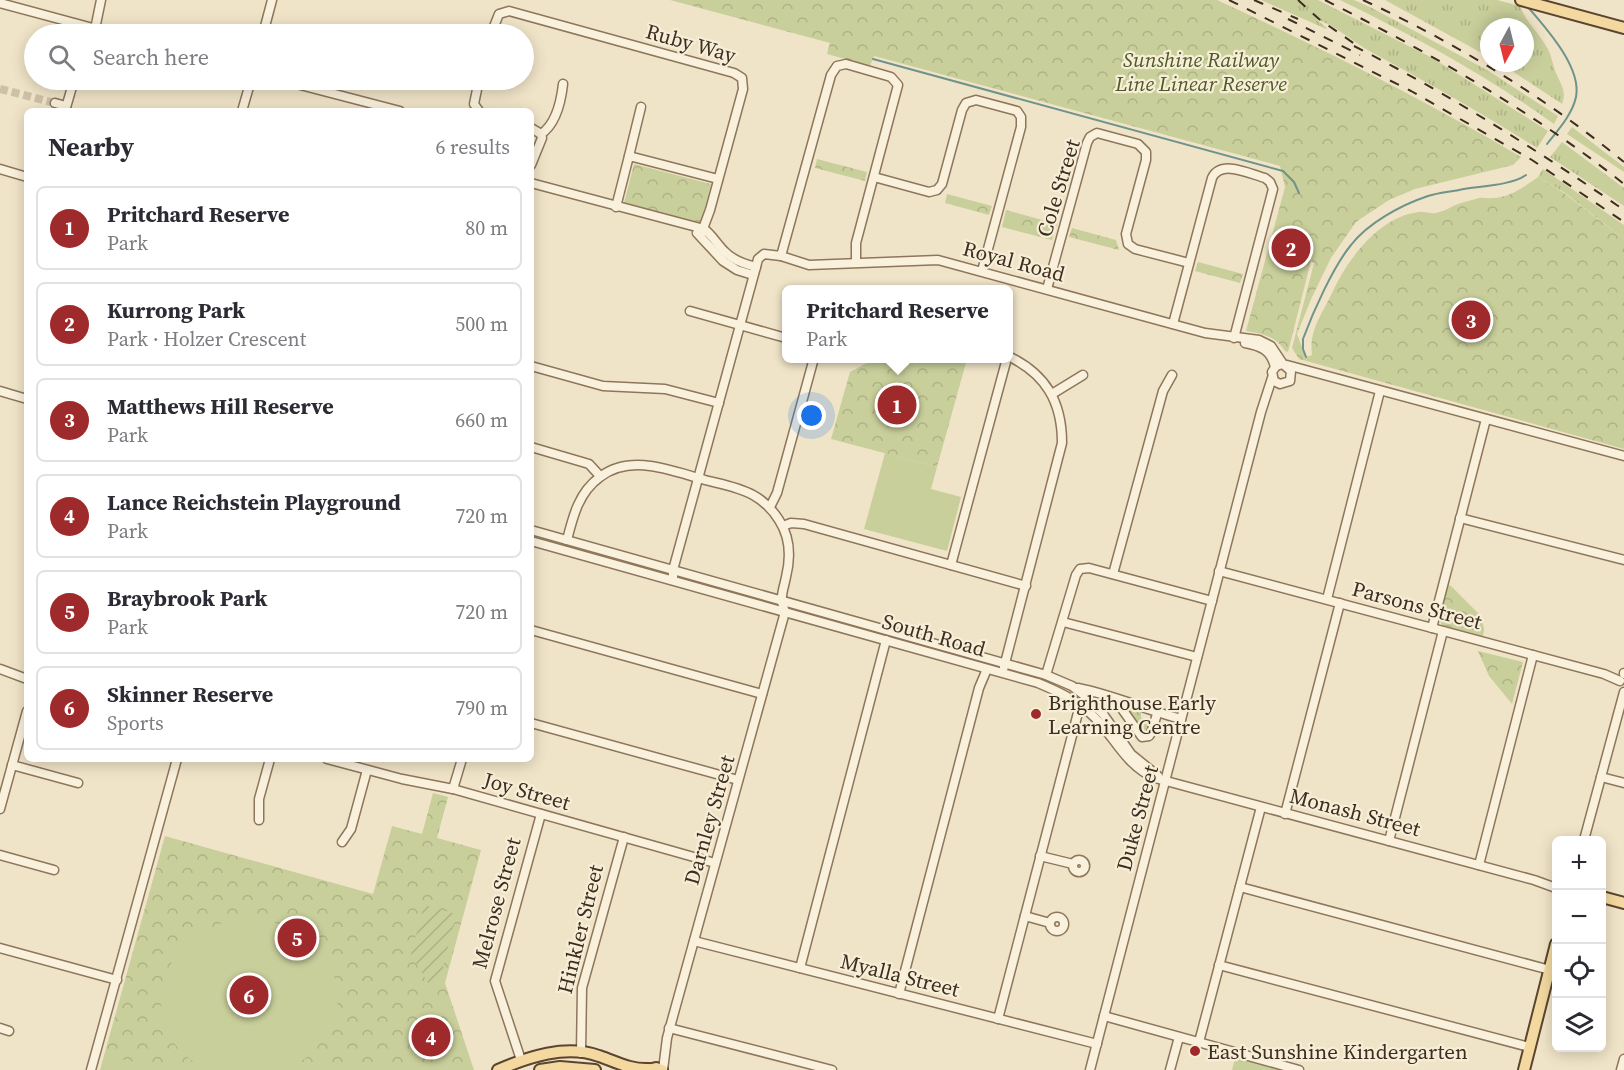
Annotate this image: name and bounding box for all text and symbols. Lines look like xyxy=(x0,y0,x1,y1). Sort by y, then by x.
street label: Ruby Way xyxy=(643,16,740,70)
north arrow xyxy=(1480,18,1534,72)
search box xyxy=(24,24,534,90)
icon: search xyxy=(45,41,78,74)
text: Search here xyxy=(93,42,209,72)
park label: Sunshine Railway Line Linear Reserve xyxy=(1114,45,1287,98)
text: Nearby xyxy=(48,129,134,165)
text: 6 results xyxy=(435,133,510,161)
street label: Cole Street xyxy=(1029,135,1087,240)
text: Pritchard Reserve xyxy=(107,199,289,229)
text: 1 xyxy=(64,214,75,242)
text: 80 m xyxy=(465,214,508,242)
pin: 2 xyxy=(1272,226,1310,270)
text: Park xyxy=(107,229,148,257)
street label: Royal Road xyxy=(960,233,1068,289)
popup xyxy=(782,285,1013,363)
text: Kurrong Park xyxy=(107,295,245,325)
text: Pritchard Reserve xyxy=(806,295,989,325)
pin: 3 xyxy=(1452,298,1490,342)
text: 2 xyxy=(64,310,75,338)
text: 500 m xyxy=(455,310,508,338)
text: Park · Holzer Crescent xyxy=(107,325,306,353)
text: Park xyxy=(806,325,847,353)
pin: 1 xyxy=(878,382,916,428)
text: Matthews Hill Reserve xyxy=(107,391,334,421)
your location xyxy=(797,401,826,430)
text: 3 xyxy=(64,406,75,434)
text: 660 m xyxy=(455,406,508,434)
text: Park xyxy=(107,421,148,449)
text: Lance Reichstein Playground xyxy=(107,487,401,517)
text: 4 xyxy=(64,502,75,530)
text: 720 m xyxy=(455,502,508,530)
text: Park xyxy=(107,517,148,545)
street label: Parsons Street xyxy=(1349,574,1485,636)
text: Braybrook Park xyxy=(107,583,267,613)
text: 5 xyxy=(64,598,75,626)
text: 720 m xyxy=(455,598,508,626)
street label: South Road xyxy=(879,606,989,664)
text: Park xyxy=(107,613,148,641)
text: Skinner Reserve xyxy=(107,679,273,709)
place label: Brighthouse Early Learning Centre xyxy=(1048,688,1216,741)
text: 6 xyxy=(64,694,75,722)
text: 790 m xyxy=(455,694,508,722)
marker: Brighthouse Early Learning Centre xyxy=(1029,707,1043,721)
text: Sports xyxy=(107,709,164,737)
street label: Darnley Street xyxy=(677,752,741,888)
street label: Duke Street xyxy=(1109,762,1165,874)
street label: Joy Street xyxy=(479,765,574,817)
street label: Monash Street xyxy=(1286,781,1424,843)
street label: Melrose Street xyxy=(465,834,527,972)
map controls xyxy=(1552,836,1606,1052)
button: + xyxy=(1552,836,1606,890)
street label: Hinkler Street xyxy=(550,861,610,997)
button: − xyxy=(1552,890,1606,944)
pin: 5 xyxy=(278,916,316,960)
button: locate xyxy=(1552,944,1606,998)
street label: Myalla Street xyxy=(838,946,963,1004)
pin: 6 xyxy=(230,972,268,1018)
button: layers xyxy=(1552,998,1606,1052)
pin: 4 xyxy=(412,1014,450,1060)
place label: East Sunshine Kindergarten xyxy=(1207,1037,1468,1066)
marker: East Sunshine Kindergarten xyxy=(1188,1044,1202,1058)

